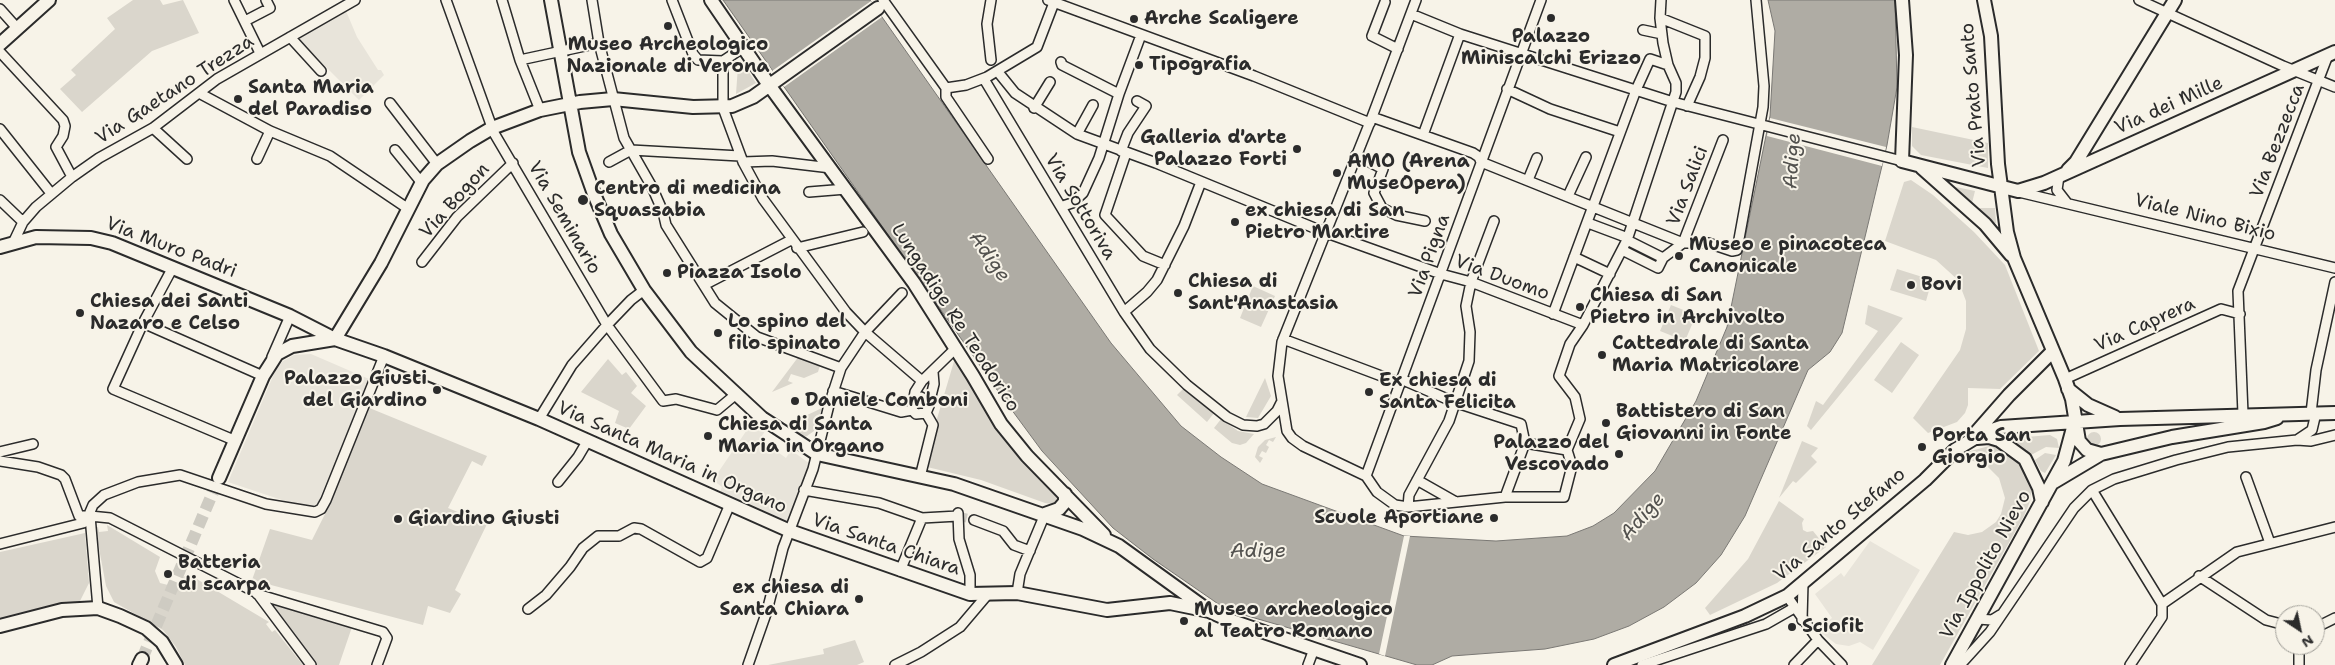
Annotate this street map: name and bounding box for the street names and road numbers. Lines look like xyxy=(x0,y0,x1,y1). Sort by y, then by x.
street label: Via Prato Santo xyxy=(1956,22,1992,168)
street label: Via Gaetano Trezza xyxy=(92,30,258,150)
street label: Via dei Mille xyxy=(2111,72,2227,140)
street label: Via Bezzecca xyxy=(2246,81,2310,201)
street label: Via Salici xyxy=(1662,143,1714,229)
street label: Via Sottoriva xyxy=(1039,150,1121,264)
street label: Via Seminario xyxy=(523,158,605,278)
street label: Via Bogon xyxy=(415,159,495,243)
street label: Viale Nino Bixio xyxy=(2132,189,2278,247)
street label: Via Pigna xyxy=(1404,211,1456,301)
street label: Via Muro Padri xyxy=(102,213,240,283)
street label: Lungadige Re Teodorico xyxy=(886,220,1024,416)
street label: Via Duomo xyxy=(1452,250,1552,306)
street label: Via Caprera xyxy=(2091,293,2199,357)
street label: Via Santa Maria in Organo xyxy=(554,397,790,519)
street label: Via Santo Stefano xyxy=(1769,463,1911,587)
street label: Via Ippolito Nievo xyxy=(1936,487,2036,643)
street label: Via Santa Chiara xyxy=(809,509,963,581)

